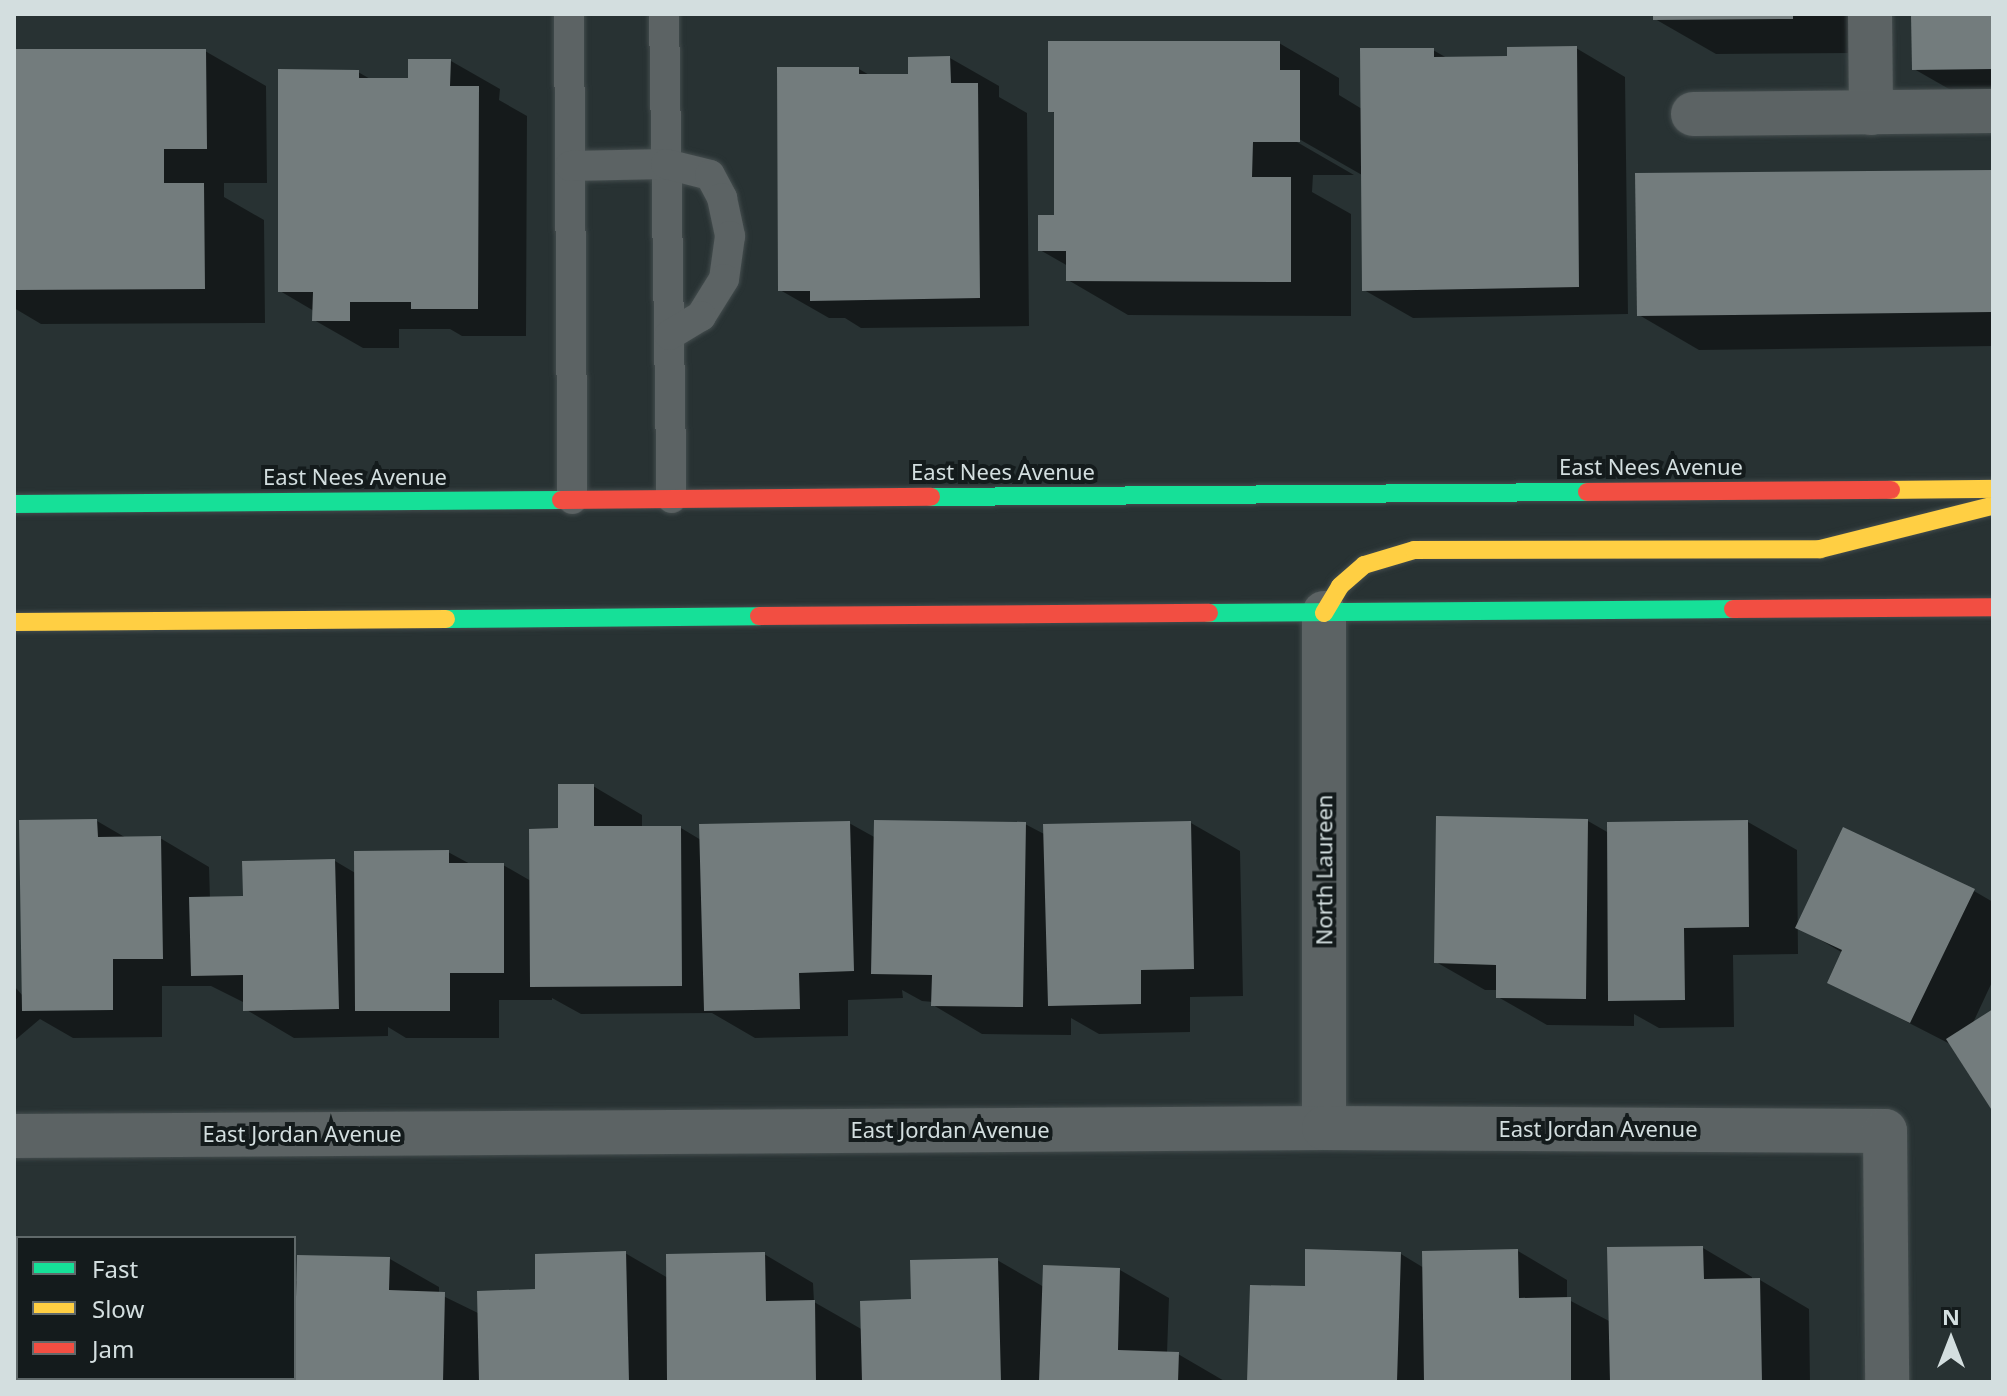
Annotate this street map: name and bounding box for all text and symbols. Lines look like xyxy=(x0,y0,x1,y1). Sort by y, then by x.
street label: East Nees Avenue xyxy=(1559,454,1743,480)
street label: East Nees Avenue xyxy=(911,459,1095,485)
street label: East Nees Avenue xyxy=(263,464,447,490)
street label: North Laureen xyxy=(1311,795,1337,945)
street label: East Jordan Avenue xyxy=(1498,1116,1698,1142)
street label: East Jordan Avenue xyxy=(850,1117,1050,1143)
street label: East Jordan Avenue xyxy=(202,1121,402,1147)
legend xyxy=(16,1236,296,1380)
text: Fast xyxy=(92,1252,138,1285)
text: Slow xyxy=(92,1292,144,1325)
north arrow xyxy=(1911,1300,1991,1380)
text: N xyxy=(1942,1301,1960,1331)
text: Jam xyxy=(92,1332,134,1365)

